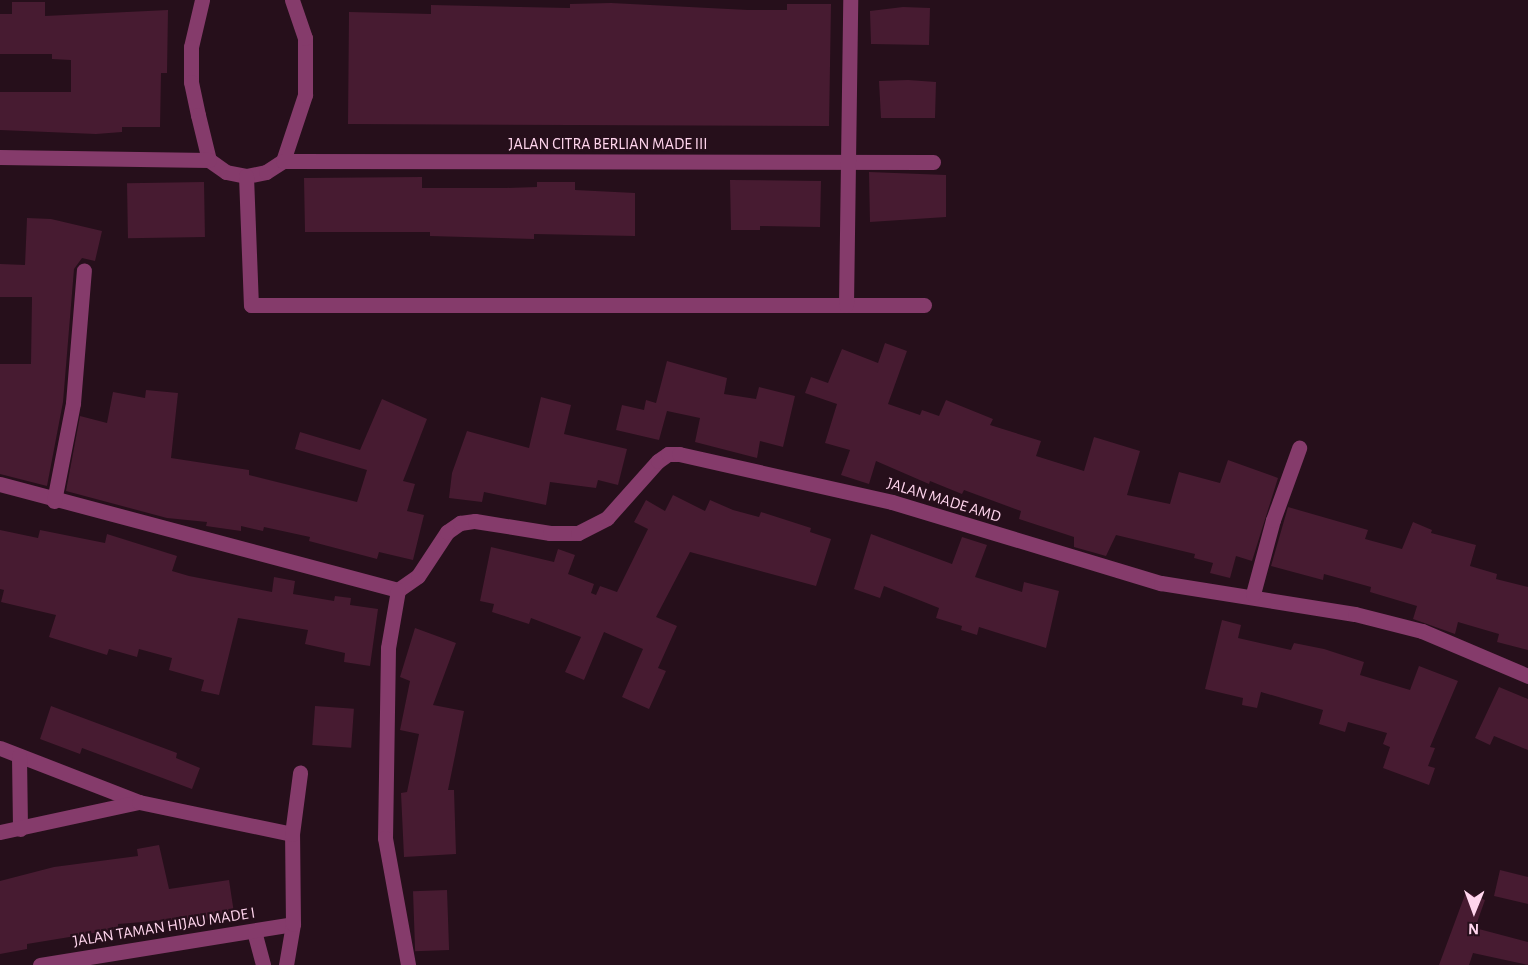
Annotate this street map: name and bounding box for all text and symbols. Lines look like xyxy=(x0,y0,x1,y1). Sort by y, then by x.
street label: JALAN CITRA BERLIAN MADE III xyxy=(508,134,708,154)
street label: JALAN MADE AMD xyxy=(885,474,1003,526)
north arrow xyxy=(1444,881,1504,941)
street label: JALAN TAMAN HIJAU MADE I xyxy=(72,903,256,951)
text: N xyxy=(1468,921,1479,937)

